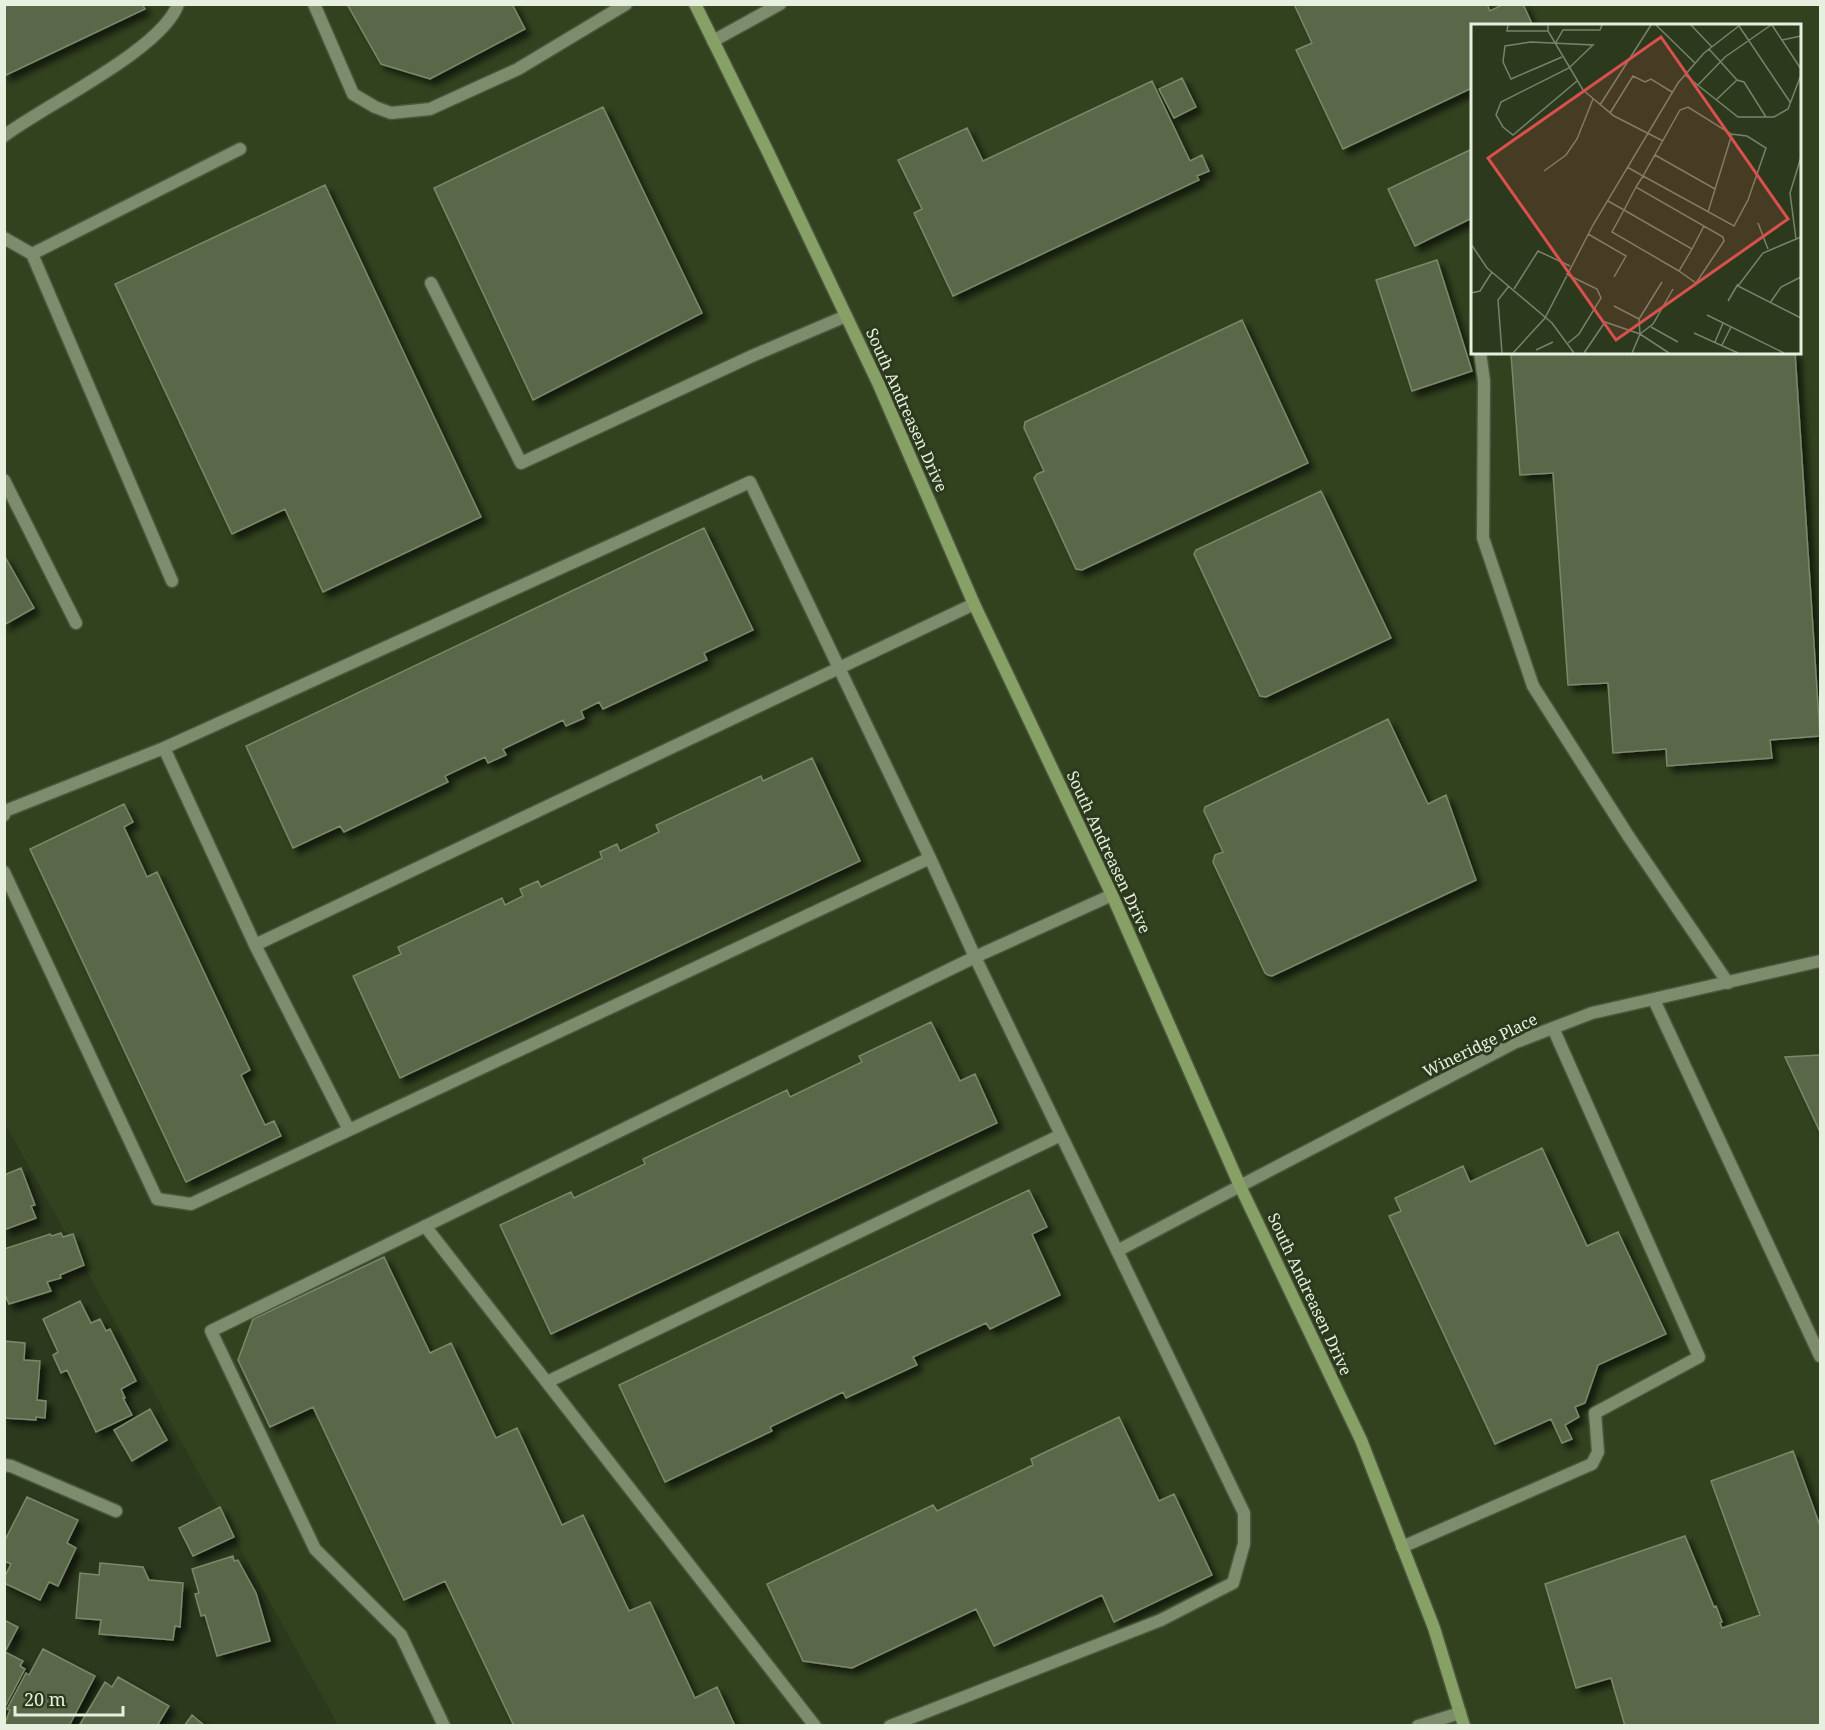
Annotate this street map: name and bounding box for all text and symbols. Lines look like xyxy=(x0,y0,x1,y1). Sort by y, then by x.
inset map xyxy=(1471,24,1801,354)
street label: South Andreasen Drive xyxy=(861,325,953,495)
street label: South Andreasen Drive xyxy=(1062,767,1156,937)
street label: Wineridge Place xyxy=(1419,1008,1541,1082)
street label: South Andreasen Drive xyxy=(1263,1209,1357,1379)
scale bar xyxy=(15,1679,123,1717)
text: 20 m xyxy=(24,1687,66,1711)

